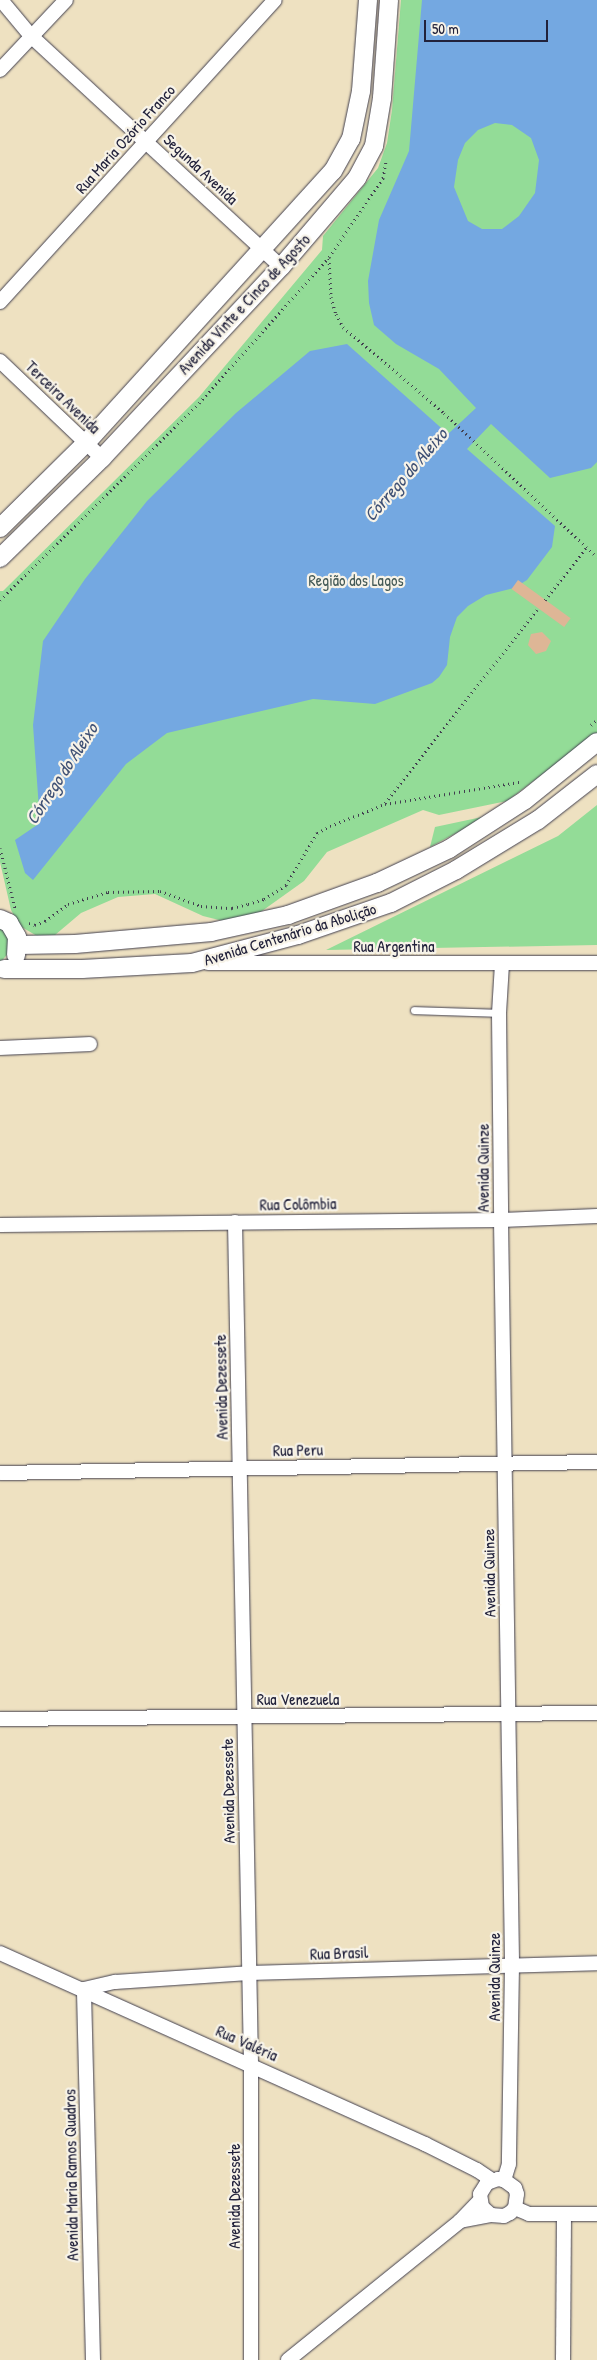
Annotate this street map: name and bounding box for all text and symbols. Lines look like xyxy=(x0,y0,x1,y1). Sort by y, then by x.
scale bar xyxy=(427,10,551,42)
text: 50 m xyxy=(432,18,459,39)
street label: Rua Maria Ozório Franco xyxy=(71,81,179,197)
street label: Segunda Avenida xyxy=(160,130,242,208)
street label: Avenida Vinte e Cinco de Agosto xyxy=(174,230,314,378)
street label: Terceira Avenida xyxy=(22,357,104,437)
water label: Córrego do Aleixo xyxy=(360,424,452,526)
park label: Região dos Lagos xyxy=(308,570,404,590)
water label: Córrego do Aleixo xyxy=(21,719,103,829)
street label: Avenida Centenário da Abolição xyxy=(202,899,378,969)
street label: Rua Argentina xyxy=(354,936,434,956)
street label: Avenida Quinze xyxy=(473,1124,493,1212)
street label: Rua Colômbia xyxy=(259,1194,337,1214)
street label: Avenida Dezessete xyxy=(210,1334,232,1440)
street label: Rua Peru xyxy=(273,1440,323,1460)
street label: Avenida Quinze xyxy=(479,1529,499,1617)
street label: Rua Venezuela xyxy=(257,1689,339,1709)
street label: Avenida Dezessete xyxy=(217,1738,239,1844)
street label: Avenida Quinze xyxy=(484,1933,504,2021)
street label: Rua Brasil xyxy=(310,1942,368,1964)
street label: Rua Valéria xyxy=(213,2021,281,2065)
street label: Avenida Maria Ramos Quadros xyxy=(60,2089,82,2261)
street label: Avenida Dezessete xyxy=(224,2143,244,2249)

